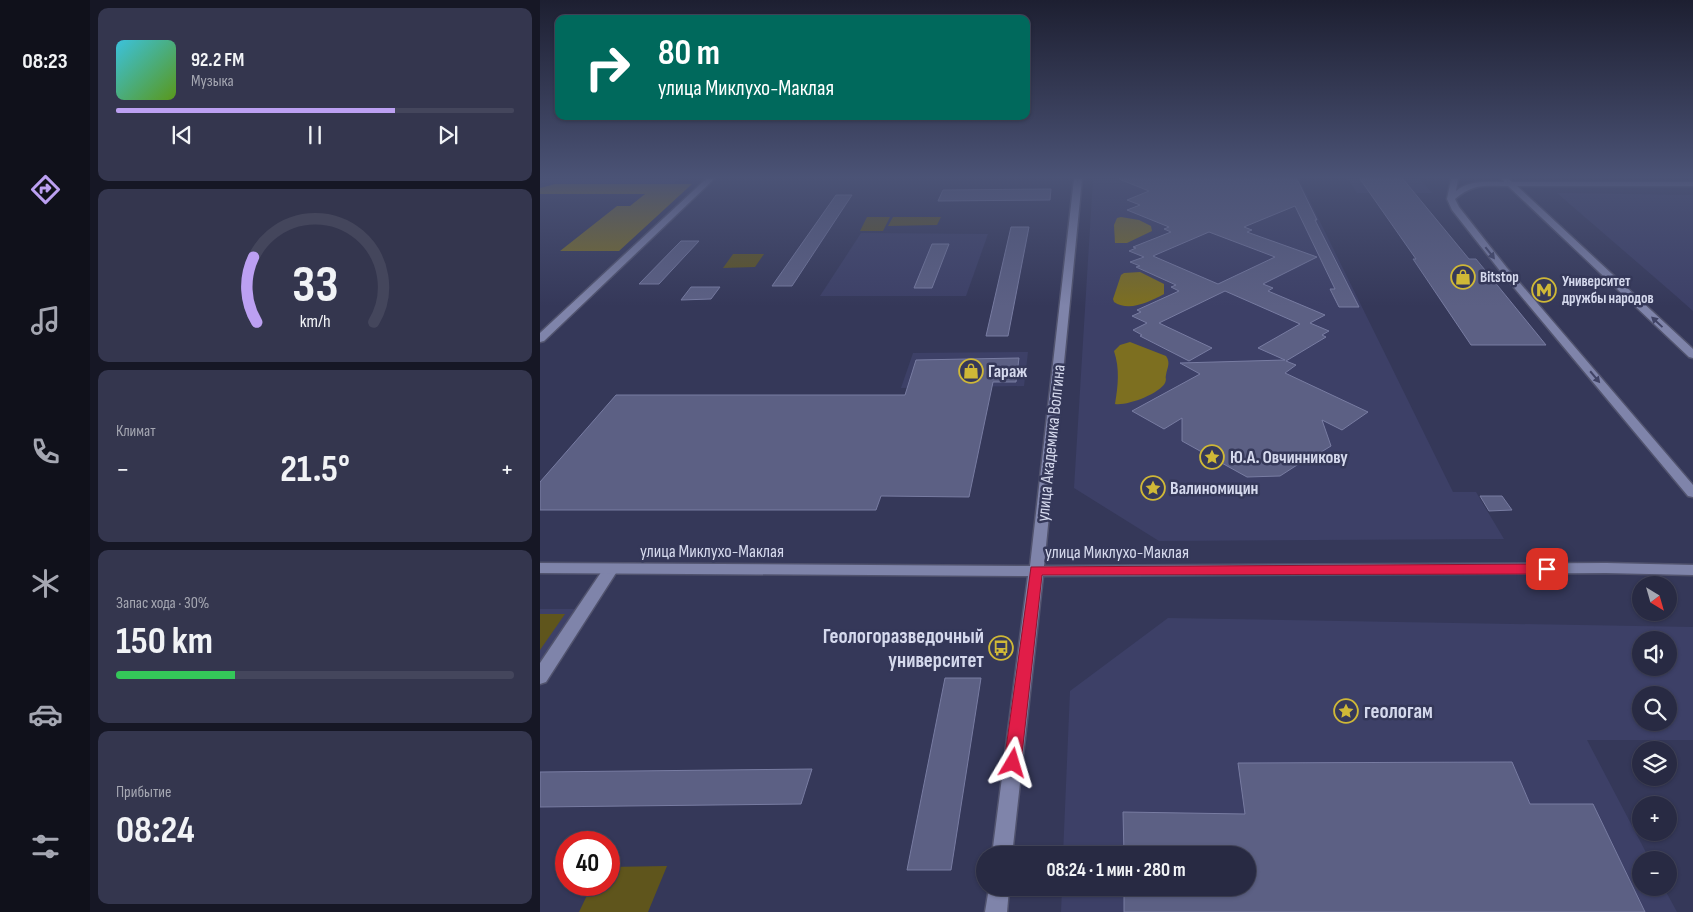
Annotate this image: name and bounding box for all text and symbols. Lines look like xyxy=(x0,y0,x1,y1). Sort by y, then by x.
text: 80 m xyxy=(658,32,720,75)
icon: right xyxy=(575,35,640,100)
text: 08:23 xyxy=(22,48,68,75)
text: 92.2 FM xyxy=(191,49,244,72)
text: Музыка xyxy=(191,72,234,91)
text: улица Миклухо-Маклая xyxy=(658,75,834,102)
icon: previous xyxy=(168,121,196,149)
icon: pause xyxy=(301,121,329,149)
icon: next xyxy=(434,121,462,149)
icon: directions xyxy=(28,172,63,207)
one-way arrow xyxy=(1485,246,1496,259)
text: 33 xyxy=(292,254,338,317)
shop icon: Bitstop xyxy=(1450,264,1476,290)
place label: Bitstop xyxy=(1480,268,1519,287)
place label: Университет дружбы народов xyxy=(1562,272,1654,308)
metro station icon: Университет дружбы народов xyxy=(1531,277,1557,303)
icon: music xyxy=(28,303,63,338)
text: km/h xyxy=(300,311,330,332)
one-way arrow xyxy=(1652,316,1664,328)
shop icon: Гараж xyxy=(958,358,984,384)
place label: Гараж xyxy=(988,361,1027,382)
street label: улица Академика Волгина xyxy=(1032,363,1070,523)
one-way arrow xyxy=(1589,370,1600,383)
text: Климат xyxy=(116,422,156,441)
icon: phone xyxy=(28,434,63,469)
place icon: Ю.А. Овчинникову xyxy=(1199,444,1225,470)
text: 21.5° xyxy=(280,447,350,492)
place label: Ю.А. Овчинникову xyxy=(1230,447,1348,468)
text: − xyxy=(116,453,130,486)
text: + xyxy=(500,453,514,486)
place icon: Валиномицин xyxy=(1140,475,1166,501)
place label: Валиномицин xyxy=(1170,478,1259,499)
street label: улица Миклухо-Маклая xyxy=(640,541,784,562)
street label: улица Миклухо-Маклая xyxy=(1045,542,1189,563)
pin xyxy=(1526,548,1568,590)
icon: arrive xyxy=(1533,555,1561,583)
icon: climate xyxy=(28,566,63,601)
north arrow xyxy=(1632,576,1678,621)
map controls xyxy=(1632,576,1677,896)
text: Запас хода · 30% xyxy=(116,594,209,613)
text: 150 km xyxy=(116,619,213,664)
place label: Геологоразведочный университет xyxy=(823,624,984,673)
button: sound xyxy=(1632,631,1677,676)
bus stop icon: Геологоразведочный университет xyxy=(988,635,1014,661)
button: search xyxy=(1632,686,1677,731)
icon: car xyxy=(28,697,63,732)
place icon: геологам xyxy=(1333,698,1359,724)
place label: геологам xyxy=(1364,699,1433,724)
position arrow xyxy=(986,736,1038,788)
button: layers xyxy=(1632,741,1677,786)
text: Прибытие xyxy=(116,783,171,802)
button: + xyxy=(1632,796,1677,841)
text: 08:24 xyxy=(116,808,195,853)
icon: filters xyxy=(28,829,63,864)
speed limit sign: 40 xyxy=(555,831,620,896)
button: − xyxy=(1632,851,1677,896)
text: 08:24 · 1 мин · 280 m xyxy=(1047,859,1186,882)

